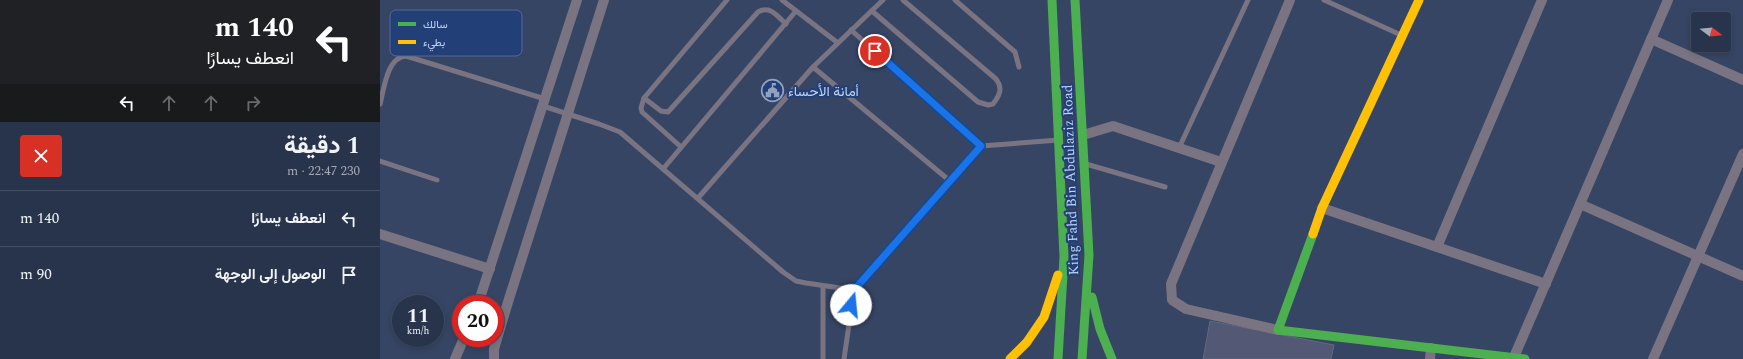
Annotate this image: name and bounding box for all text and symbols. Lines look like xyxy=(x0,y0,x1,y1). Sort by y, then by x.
text: 140 m xyxy=(215,6,294,49)
legend xyxy=(390,10,522,56)
north arrow xyxy=(1691,12,1731,52)
map controls xyxy=(1691,12,1731,52)
icon: left xyxy=(308,16,360,68)
text: سالك xyxy=(423,16,448,33)
text: بطيء xyxy=(423,34,445,52)
pin xyxy=(858,34,892,68)
icon: arrive xyxy=(864,40,886,62)
text: انعطف يسارًا xyxy=(206,45,294,72)
public building icon: أمانة الأحساء xyxy=(760,78,786,104)
place label: أمانة الأحساء xyxy=(788,81,859,102)
street label: King Fahd Bin Abdulaziz Road xyxy=(1057,84,1084,276)
icon: left xyxy=(116,92,138,114)
icon: ahead xyxy=(158,92,180,114)
icon: ahead xyxy=(200,92,222,114)
icon: right xyxy=(242,92,264,114)
text: 1 دقيقة xyxy=(284,128,360,164)
button: close xyxy=(20,135,62,177)
text: 230 m · 22:47 xyxy=(287,161,360,181)
text: 140 m xyxy=(20,207,59,230)
text: انعطف يسارًا xyxy=(251,207,326,230)
icon: left xyxy=(338,208,360,230)
text: 90 m xyxy=(20,263,52,286)
text: الوصول إلى الوجهة xyxy=(215,263,326,286)
icon: arrive xyxy=(338,264,360,286)
position arrow xyxy=(830,284,872,326)
speed limit sign: 20 xyxy=(452,295,504,347)
text: 11 xyxy=(407,301,429,331)
text: km/h xyxy=(407,323,429,339)

